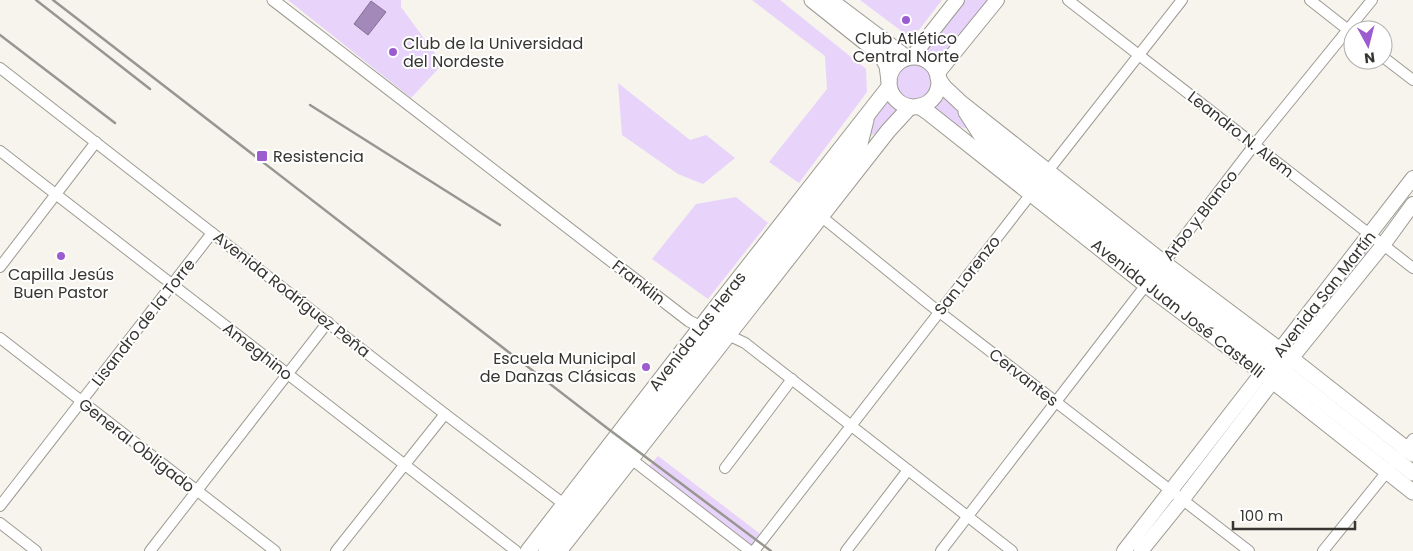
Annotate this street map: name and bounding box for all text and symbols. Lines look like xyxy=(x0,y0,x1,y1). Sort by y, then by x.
marker: Club Atlético Central Norte xyxy=(900,14,912,26)
north arrow xyxy=(1343,20,1393,70)
place label: Club Atlético Central Norte xyxy=(853,27,959,68)
place label: Club de la Universidad del Nordeste xyxy=(403,32,583,73)
marker: Club de la Universidad del Nordeste xyxy=(387,46,399,58)
text: N xyxy=(1363,47,1376,68)
street label: Leandro N. Alem xyxy=(1183,86,1299,183)
place label: Resistencia xyxy=(273,145,364,168)
marker: Resistencia xyxy=(255,149,269,163)
street label: Arbo y Blanco xyxy=(1157,165,1243,266)
street label: Avenida Rodríguez Peña xyxy=(208,226,375,363)
street label: Avenida San Martín xyxy=(1268,226,1381,362)
street label: San Lorenzo xyxy=(929,231,1006,320)
street label: Avenida Juan José Castelli xyxy=(1086,233,1269,383)
marker: Capilla Jesús Buen Pastor xyxy=(55,250,67,262)
street label: Lisandro de la Torre xyxy=(86,254,201,391)
street label: Franklin xyxy=(607,254,670,310)
place label: Capilla Jesús Buen Pastor xyxy=(8,263,114,304)
street label: Avenida Las Heras xyxy=(643,267,751,396)
street label: Ameghino xyxy=(218,317,297,386)
street label: Cervantes xyxy=(984,343,1063,412)
place label: Escuela Municipal de Danzas Clásicas xyxy=(480,347,636,388)
marker: Escuela Municipal de Danzas Clásicas xyxy=(640,361,652,373)
street label: General Obligado xyxy=(74,393,200,498)
scale bar xyxy=(1233,498,1356,530)
text: 100 m xyxy=(1240,505,1283,526)

